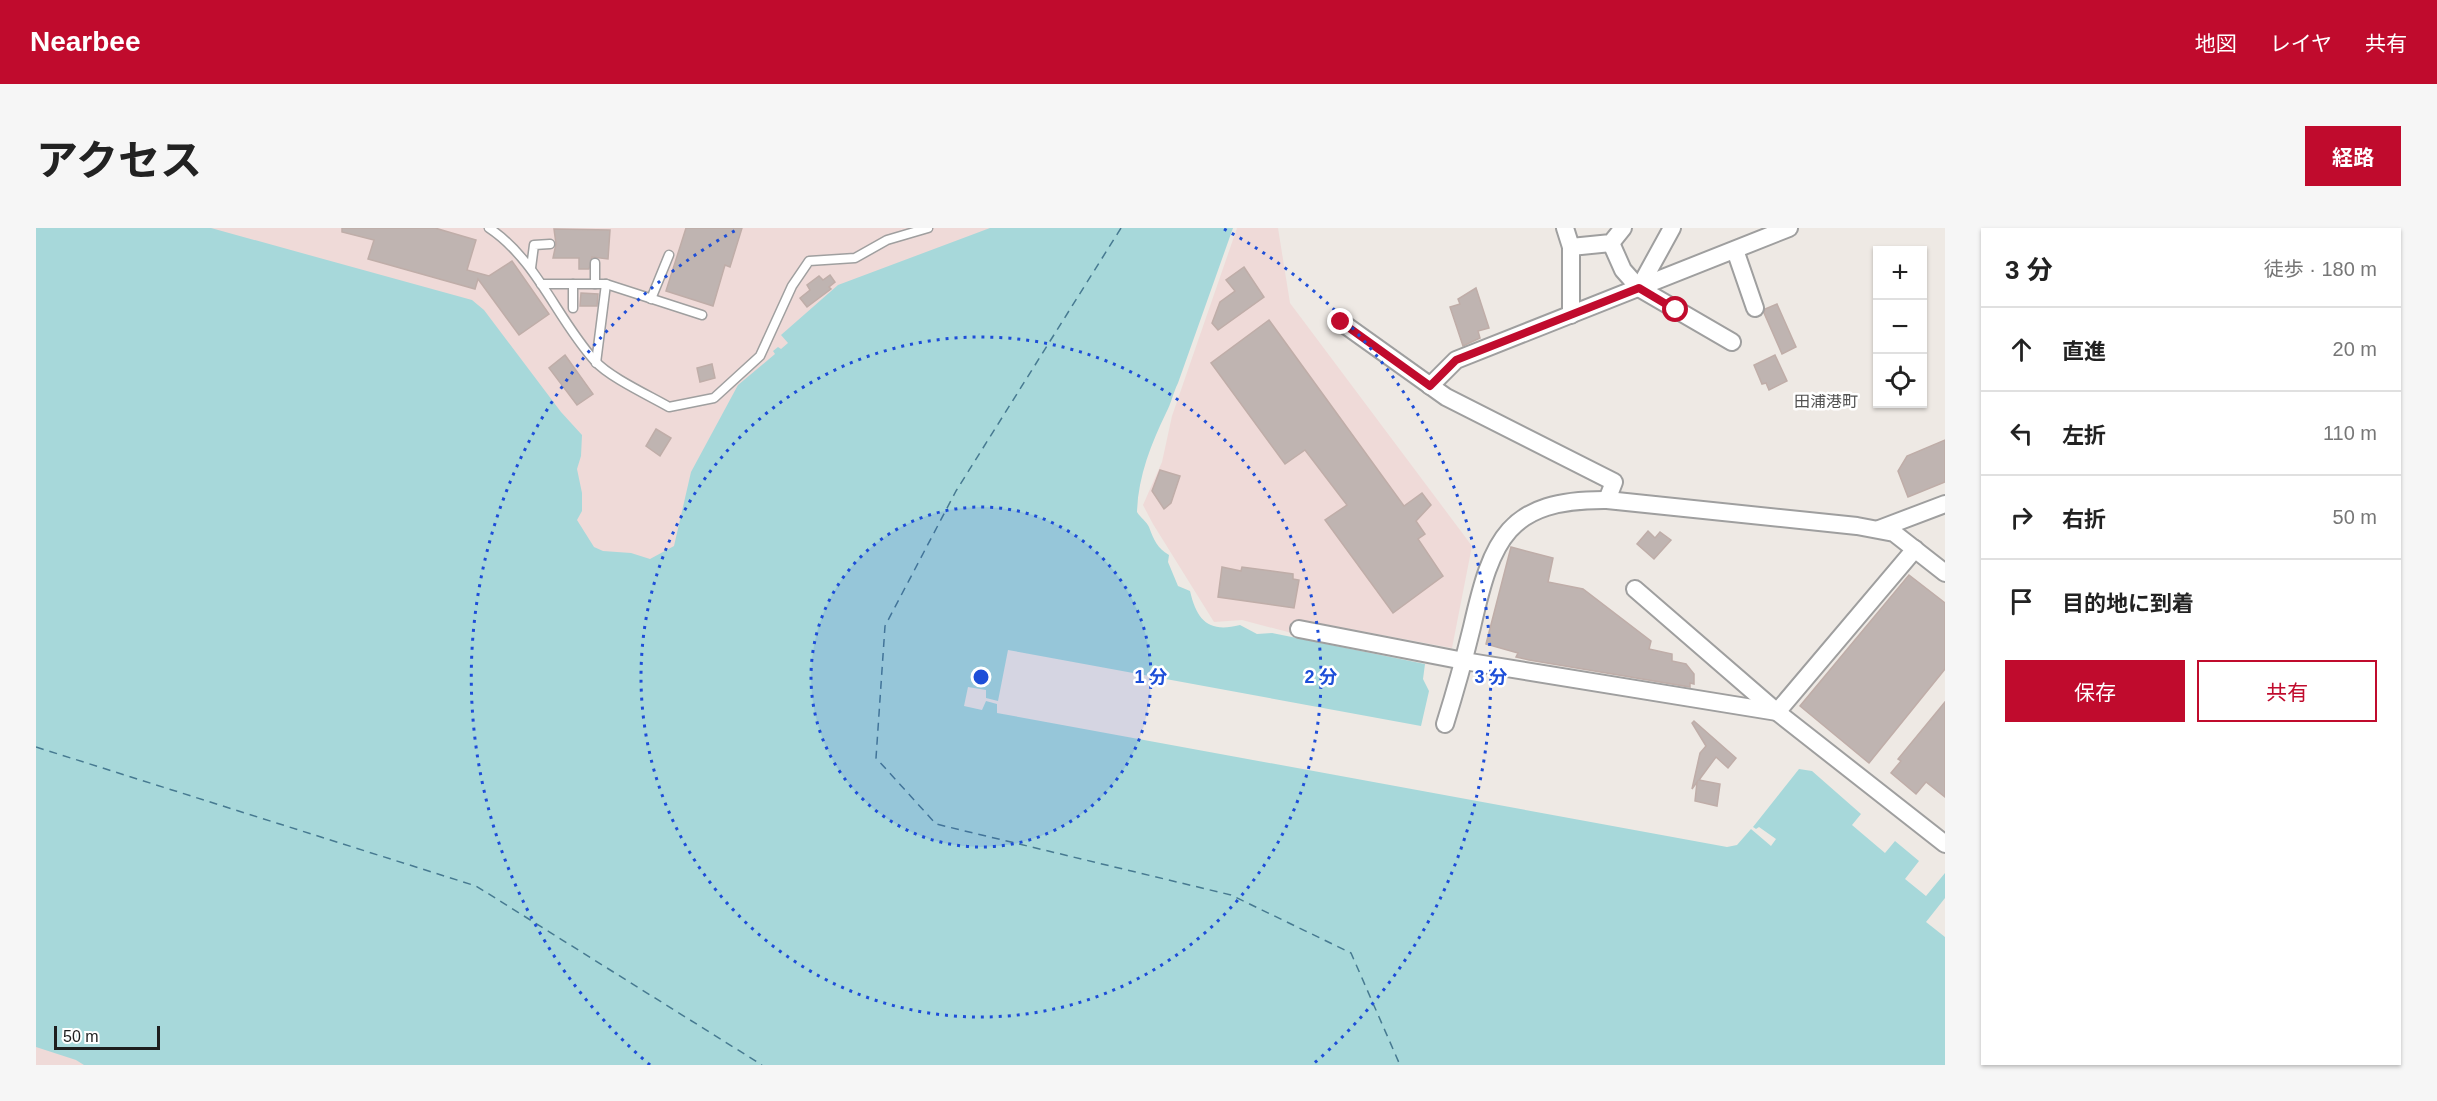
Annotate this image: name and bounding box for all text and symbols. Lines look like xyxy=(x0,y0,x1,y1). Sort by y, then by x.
text: Nearbee xyxy=(30,26,141,57)
text: 地図 xyxy=(2195,32,2237,55)
text: レイヤ xyxy=(2270,32,2332,55)
text: 共有 xyxy=(2365,32,2407,55)
button: 経路 xyxy=(2305,126,2401,186)
text: アクセス xyxy=(36,137,202,184)
map controls xyxy=(1873,246,1927,408)
button: + xyxy=(1873,246,1927,300)
text: 3 分 xyxy=(2005,255,2053,285)
text: 徒歩 · 180 m xyxy=(2264,258,2377,280)
route start xyxy=(1662,296,1688,322)
button: − xyxy=(1873,300,1927,354)
route end xyxy=(1327,308,1353,334)
icon: ahead xyxy=(2005,333,2038,366)
text: 20 m xyxy=(2333,338,2377,360)
text: 直進 xyxy=(2062,339,2106,364)
button: locate xyxy=(1873,354,1927,408)
district label: 田浦港町 xyxy=(1794,393,1858,410)
icon: left xyxy=(2005,417,2038,450)
text: 110 m xyxy=(2323,422,2377,444)
text: 左折 xyxy=(2062,423,2106,448)
icon: right xyxy=(2005,501,2038,534)
text: 50 m xyxy=(2333,506,2377,528)
text: 右折 xyxy=(2062,507,2106,532)
icon: arrive xyxy=(2005,585,2038,618)
text: 目的地に到着 xyxy=(2062,591,2194,616)
button: 保存 xyxy=(2005,660,2185,722)
button: 共有 xyxy=(2197,660,2377,722)
centre of rings xyxy=(971,667,991,687)
text: 1 分 xyxy=(1134,667,1168,687)
text: 2 分 xyxy=(1304,667,1338,687)
text: 3 分 xyxy=(1474,667,1508,687)
scale bar xyxy=(54,1023,160,1050)
text: 50 m xyxy=(63,1028,99,1045)

